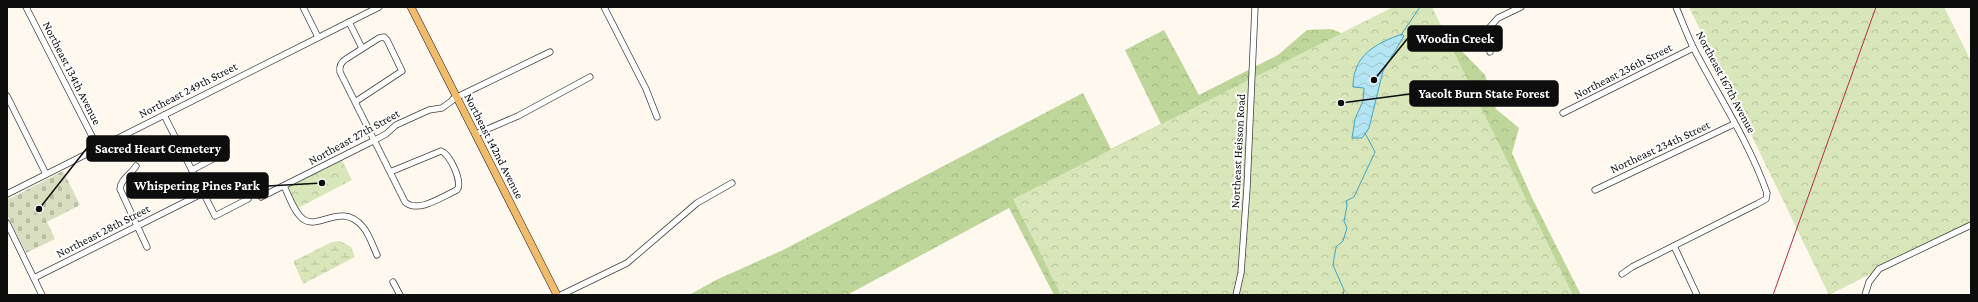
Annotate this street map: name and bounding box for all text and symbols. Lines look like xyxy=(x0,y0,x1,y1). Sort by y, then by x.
street label: Northeast 134th Avenue xyxy=(40,19,104,127)
callout: Woodin Creek xyxy=(1408,26,1502,51)
street label: Northeast 167th Avenue xyxy=(1693,29,1759,135)
text: Woodin Creek xyxy=(1415,31,1495,46)
street label: Northeast 236th Street xyxy=(1572,40,1675,102)
street label: Northeast 249th Street xyxy=(136,59,241,121)
callout: Yacolt Burn State Forest xyxy=(1410,81,1558,106)
text: Yacolt Burn State Forest xyxy=(1418,86,1550,101)
street label: Northeast 142nd Avenue xyxy=(461,91,527,201)
street label: Northeast Heisson Road xyxy=(1228,93,1248,209)
street label: Northeast 27th Street xyxy=(306,106,403,168)
street label: Northeast 234th Street xyxy=(1608,117,1713,176)
callout: Sacred Heart Cemetery xyxy=(87,136,229,161)
text: Sacred Heart Cemetery xyxy=(95,141,222,156)
callout: Whispering Pines Park xyxy=(127,173,268,198)
text: Whispering Pines Park xyxy=(133,178,261,193)
street label: Northeast 28th Street xyxy=(54,201,153,261)

